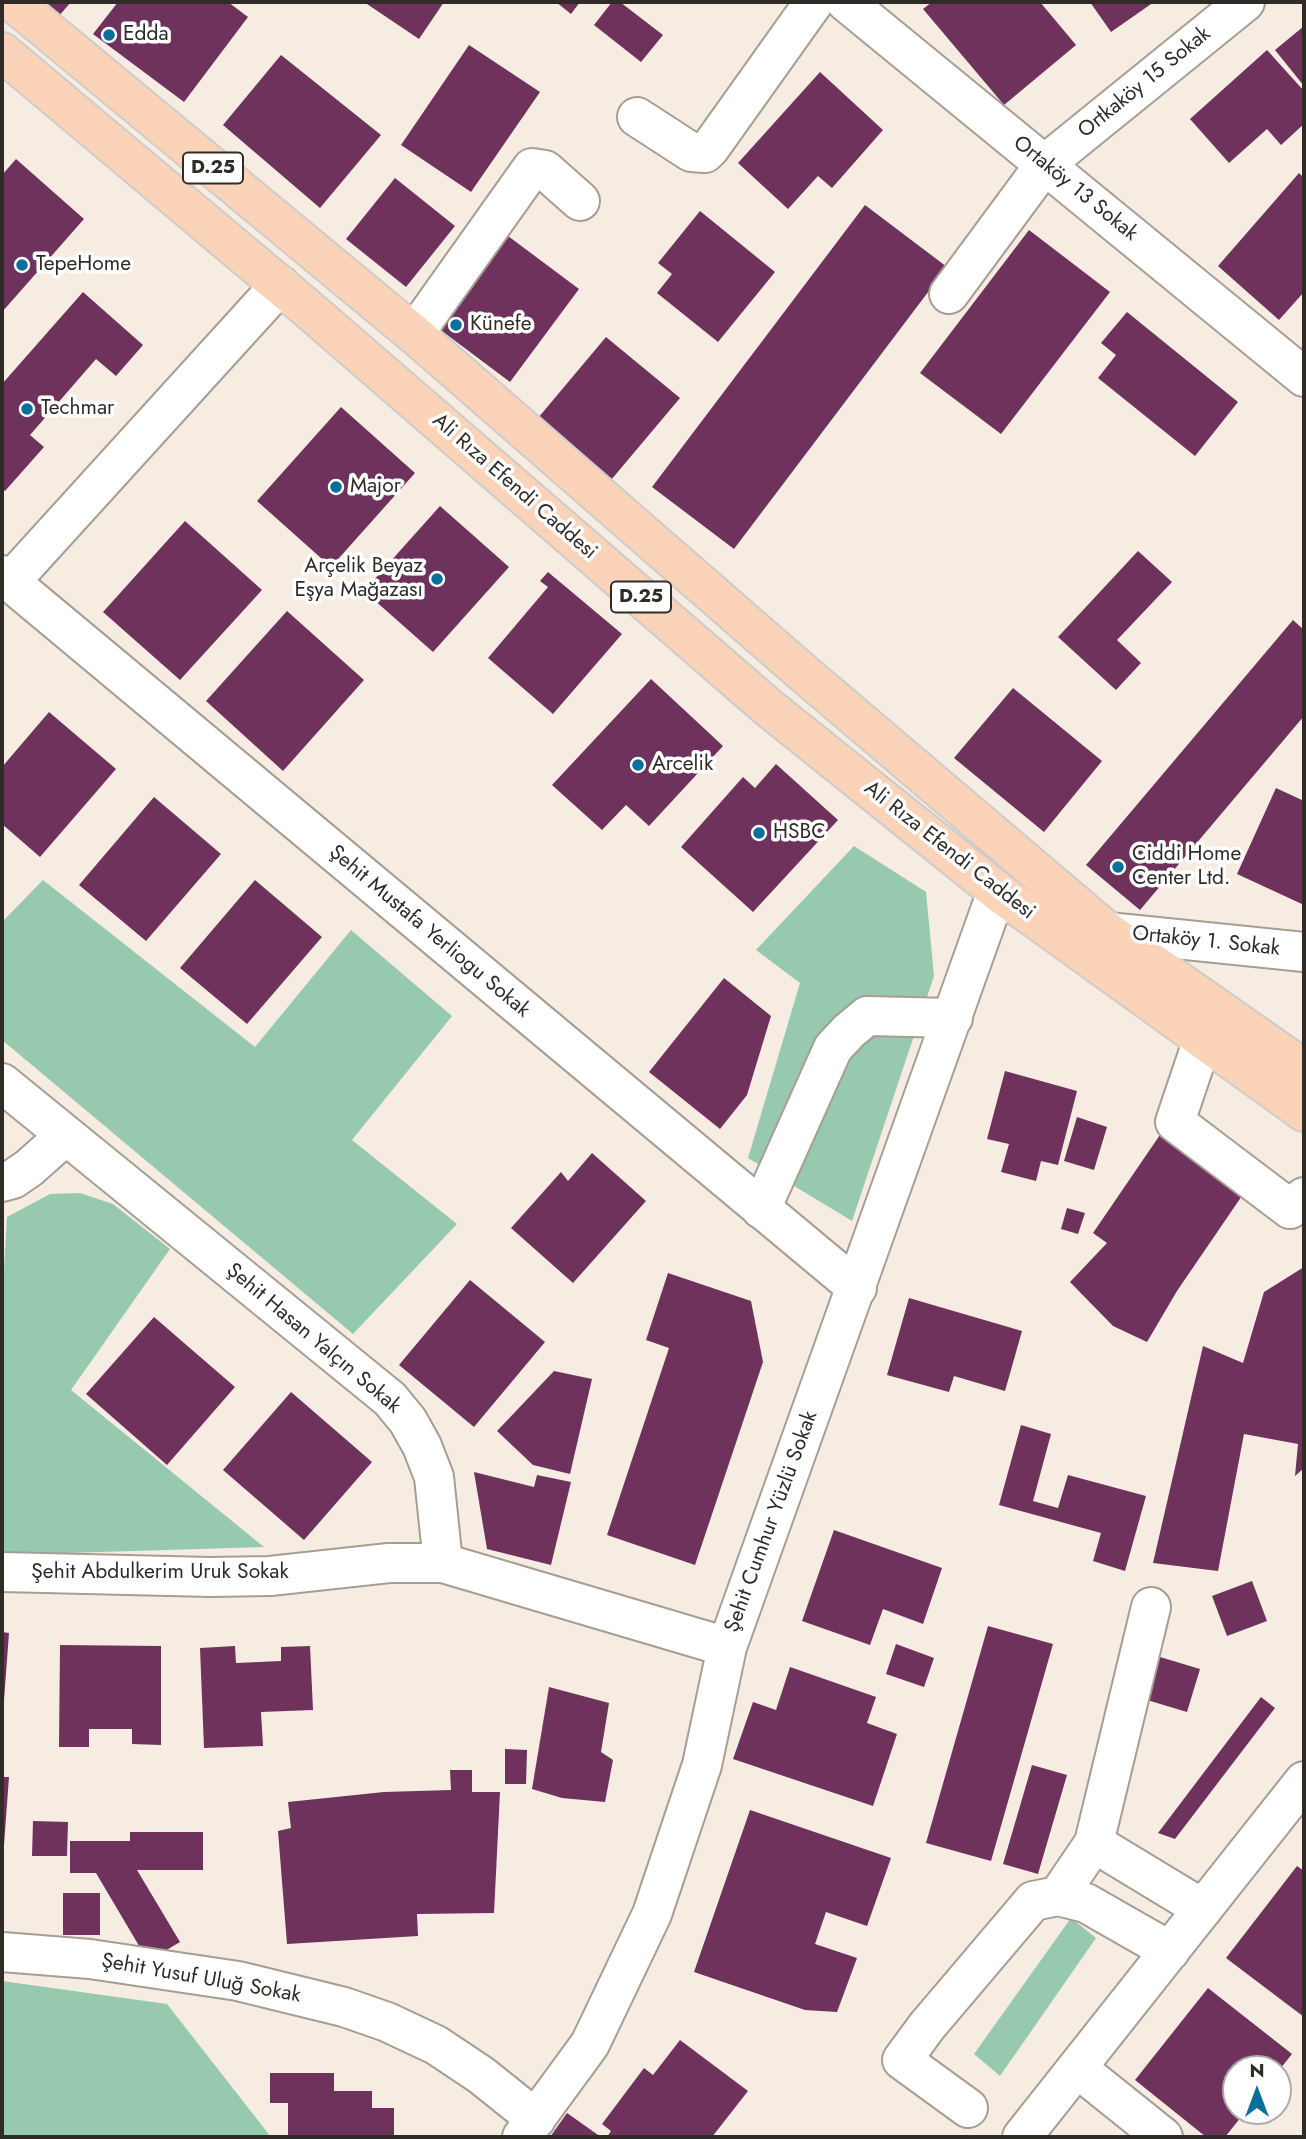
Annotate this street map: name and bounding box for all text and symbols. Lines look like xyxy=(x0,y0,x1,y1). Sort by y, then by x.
place label: Edda xyxy=(123,22,169,48)
street label: Ortkaköy 15 Sokak xyxy=(1074,22,1216,144)
marker: Edda xyxy=(101,27,117,43)
street label: Ortaköy 13 Sokak xyxy=(1007,131,1143,247)
road number: D.25 xyxy=(183,152,243,184)
place label: TepeHome xyxy=(36,252,131,278)
marker: TepeHome xyxy=(14,257,30,273)
place label: Künefe xyxy=(470,312,532,338)
marker: Künefe xyxy=(448,317,464,333)
place label: Techmar xyxy=(41,396,114,422)
marker: Techmar xyxy=(19,401,35,417)
street label: Ali Rıza Efendi Caddesi xyxy=(426,409,602,565)
place label: Major xyxy=(350,474,401,500)
marker: Major xyxy=(328,479,344,495)
place label: Arçelik Beyaz Eşya Mağazası xyxy=(294,554,423,604)
marker: Arçelik Beyaz Eşya Mağazası xyxy=(429,571,445,587)
road number: D.25 xyxy=(611,582,671,612)
place label: Arcelik xyxy=(652,752,713,778)
marker: Arcelik xyxy=(630,757,646,773)
street label: Ali Rıza Efendi Caddesi xyxy=(858,776,1040,926)
place label: HSBC xyxy=(773,820,826,846)
marker: HSBC xyxy=(751,825,767,841)
street label: Şehit Mustafa Yerliogu Sokak xyxy=(323,841,535,1023)
place label: Ciddi Home Center Ltd. xyxy=(1132,842,1241,892)
marker: Ciddi Home Center Ltd. xyxy=(1110,859,1126,875)
street label: Ortaköy 1. Sokak xyxy=(1131,922,1281,962)
street label: Şehit Hasan Yalçın Sokak xyxy=(221,1259,405,1419)
street label: Şehit Cumhur Yüzlü Sokak xyxy=(720,1408,824,1636)
street label: Şehit Abdulkerim Uruk Sokak xyxy=(31,1560,289,1586)
street label: Şehit Yusuf Uluğ Sokak xyxy=(99,1949,303,2009)
north arrow xyxy=(1222,2055,1292,2125)
text: N xyxy=(1249,2057,1265,2084)

